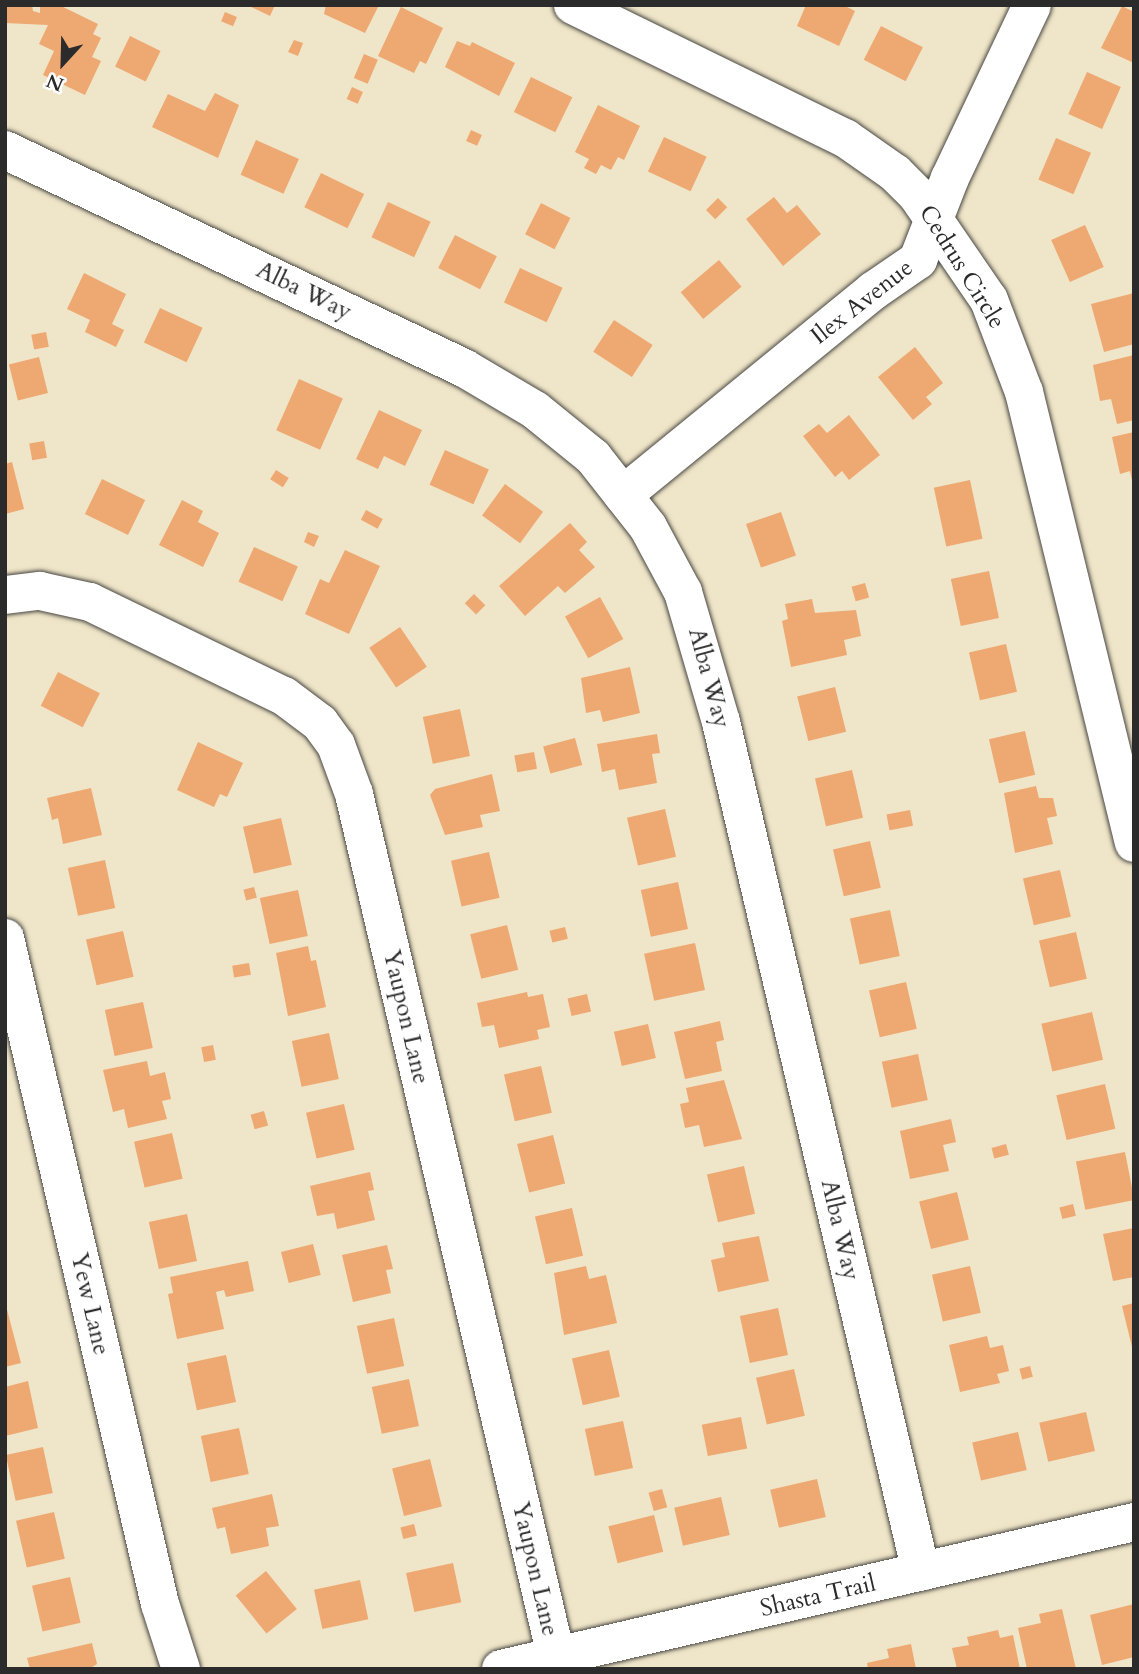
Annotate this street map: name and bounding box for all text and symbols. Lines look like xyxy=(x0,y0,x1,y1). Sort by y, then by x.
north arrow xyxy=(28,28,98,98)
text: N xyxy=(43,67,68,98)
street label: Cedrus Circle xyxy=(913,200,1011,334)
street label: Ilex Avenue xyxy=(805,253,919,351)
street label: Alba Way xyxy=(252,256,356,326)
street label: Alba Way xyxy=(682,625,736,731)
street label: Yaupon Lane xyxy=(377,947,435,1087)
street label: Alba Way xyxy=(814,1177,866,1283)
street label: Yew Lane xyxy=(64,1250,116,1358)
street label: Yaupon Lane xyxy=(506,1499,564,1639)
street label: Shasta Trail xyxy=(757,1569,879,1623)

